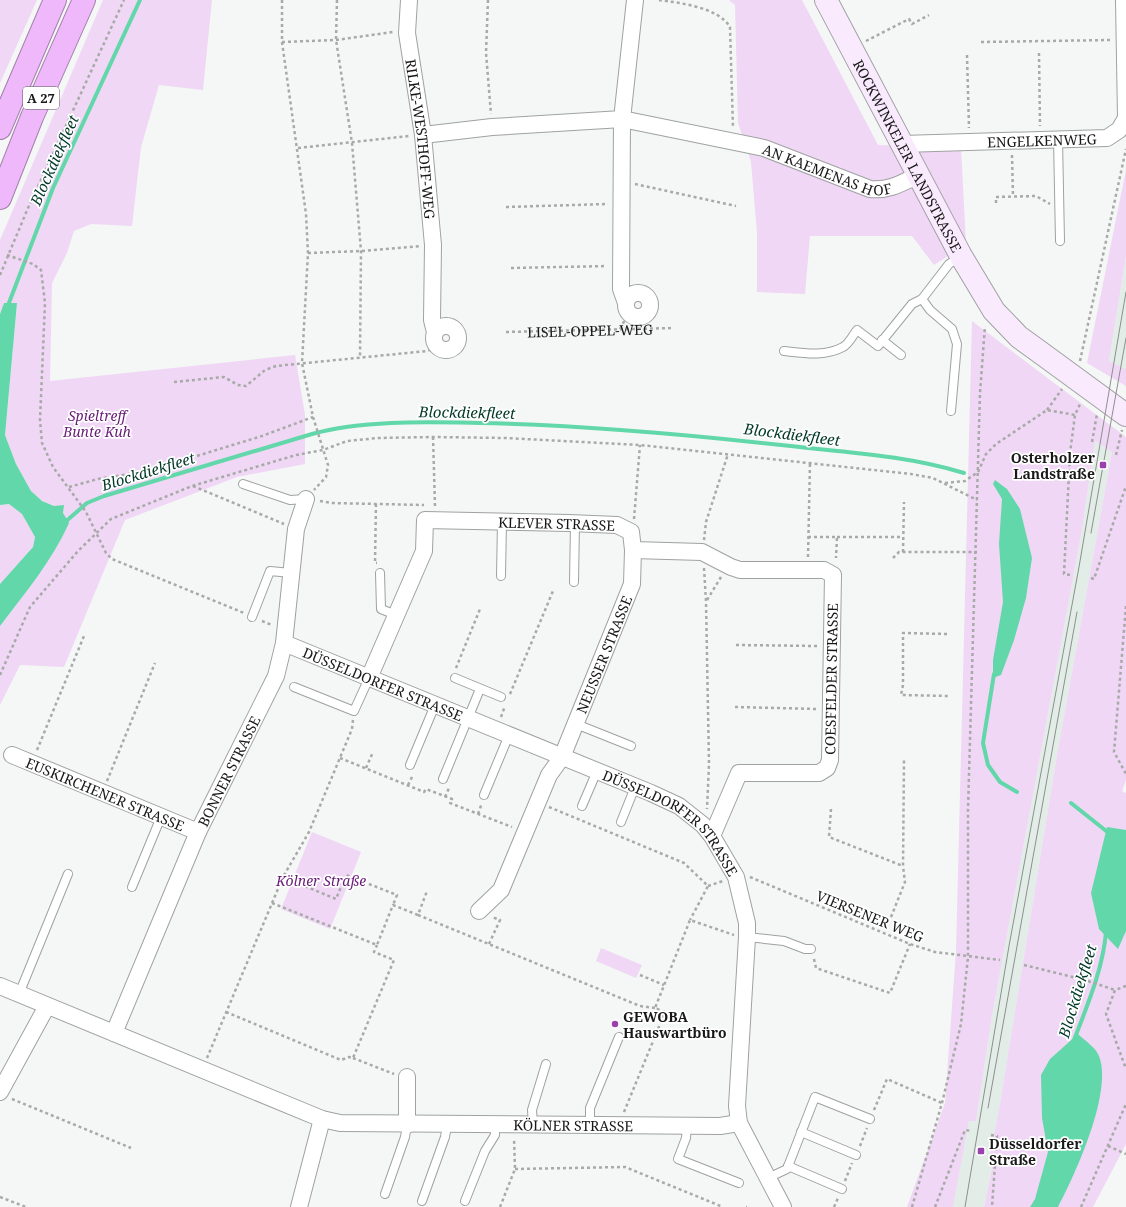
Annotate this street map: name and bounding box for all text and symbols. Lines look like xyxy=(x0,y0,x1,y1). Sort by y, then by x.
street label: ROCKWINKELER LANDSTRASSE xyxy=(849,56,967,256)
street label: RILKE-WESTHOFF-WEG xyxy=(402,58,440,220)
road number: A 27 xyxy=(23,87,59,109)
water label: Blockdiekfleet xyxy=(25,111,83,209)
street label: ENGELKENWEG xyxy=(987,129,1097,151)
street label: AN KAEMENAS HOF xyxy=(760,139,894,199)
street label: LISEL-OPPEL-WEG xyxy=(527,319,653,341)
water label: Blockdiekfleet xyxy=(417,401,516,423)
park label: Spieltreff Bunte Kuh xyxy=(62,406,132,441)
water label: Blockdiekfleet xyxy=(742,418,842,450)
water label: Blockdiekfleet xyxy=(98,447,198,495)
place label: Osterholzer Landstraße xyxy=(1011,448,1096,483)
marker: Osterholzer Landstraße xyxy=(1098,460,1108,470)
street label: KLEVER STRASSE xyxy=(498,512,616,534)
street label: NEUSSER STRASSE xyxy=(571,592,636,716)
street label: COESFELDER STRASSE xyxy=(820,603,842,755)
street label: DÜSSELDORFER STRASSE xyxy=(300,642,466,725)
street label: BONNER STRASSE xyxy=(193,712,264,830)
street label: EUSKIRCHENER STRASSE xyxy=(23,752,188,835)
street label: DÜSSELDORFER STRASSE xyxy=(600,765,743,880)
park label: Kölner Straße xyxy=(275,871,366,890)
street label: VIERSENER WEG xyxy=(813,886,927,946)
water label: Blockdiekfleet xyxy=(1053,941,1101,1041)
place label: GEWOBA Hauswartbüro xyxy=(623,1007,727,1042)
marker: GEWOBA Hauswartbüro xyxy=(610,1019,620,1029)
street label: KÖLNER STRASSE xyxy=(513,1115,633,1135)
place label: Düsseldorfer Straße xyxy=(989,1134,1082,1169)
marker: Düsseldorfer Straße xyxy=(976,1146,986,1156)

